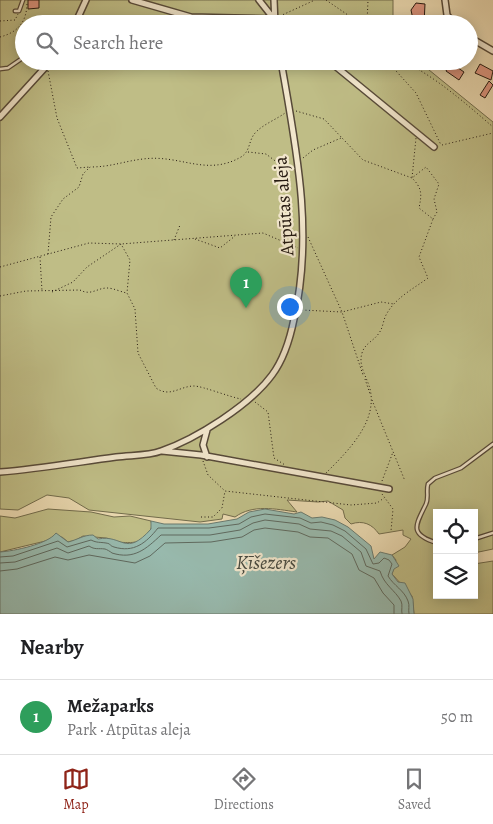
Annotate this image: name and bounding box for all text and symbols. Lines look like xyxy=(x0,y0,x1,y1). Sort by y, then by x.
search box xyxy=(15,15,478,70)
icon: search xyxy=(33,29,61,57)
text: Search here xyxy=(73,30,163,56)
street label: Atpūtas aleja xyxy=(268,155,301,258)
pin: 1 xyxy=(230,267,262,308)
your location xyxy=(277,294,303,320)
map controls xyxy=(433,509,478,599)
button: locate xyxy=(433,509,478,554)
water label: Ķīšezers xyxy=(236,549,296,576)
button: layers xyxy=(433,554,478,599)
text: Nearby xyxy=(20,633,83,661)
text: Mežaparks xyxy=(67,693,154,719)
text: 1 xyxy=(33,706,39,728)
text: 50 m xyxy=(441,706,473,728)
text: Park · Atpūtas aleja xyxy=(67,719,191,741)
tab: Map xyxy=(62,765,90,814)
tab: Directions xyxy=(214,765,274,814)
tab: Saved xyxy=(398,765,431,814)

